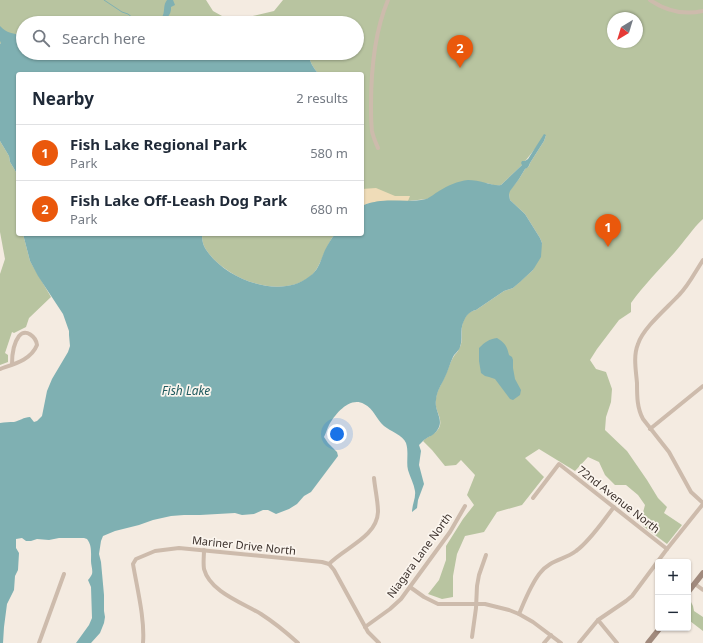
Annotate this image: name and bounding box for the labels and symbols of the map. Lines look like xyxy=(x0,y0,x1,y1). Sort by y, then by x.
north arrow xyxy=(607,12,643,48)
pin: 2 xyxy=(447,35,473,68)
pin: 1 xyxy=(595,214,621,247)
water label: Fish Lake xyxy=(162,382,210,399)
your location xyxy=(327,424,347,444)
street label: 72nd Avenue North xyxy=(575,462,663,536)
street label: Niagara Lane North xyxy=(383,509,455,601)
street label: Mariner Drive North xyxy=(191,532,297,558)

